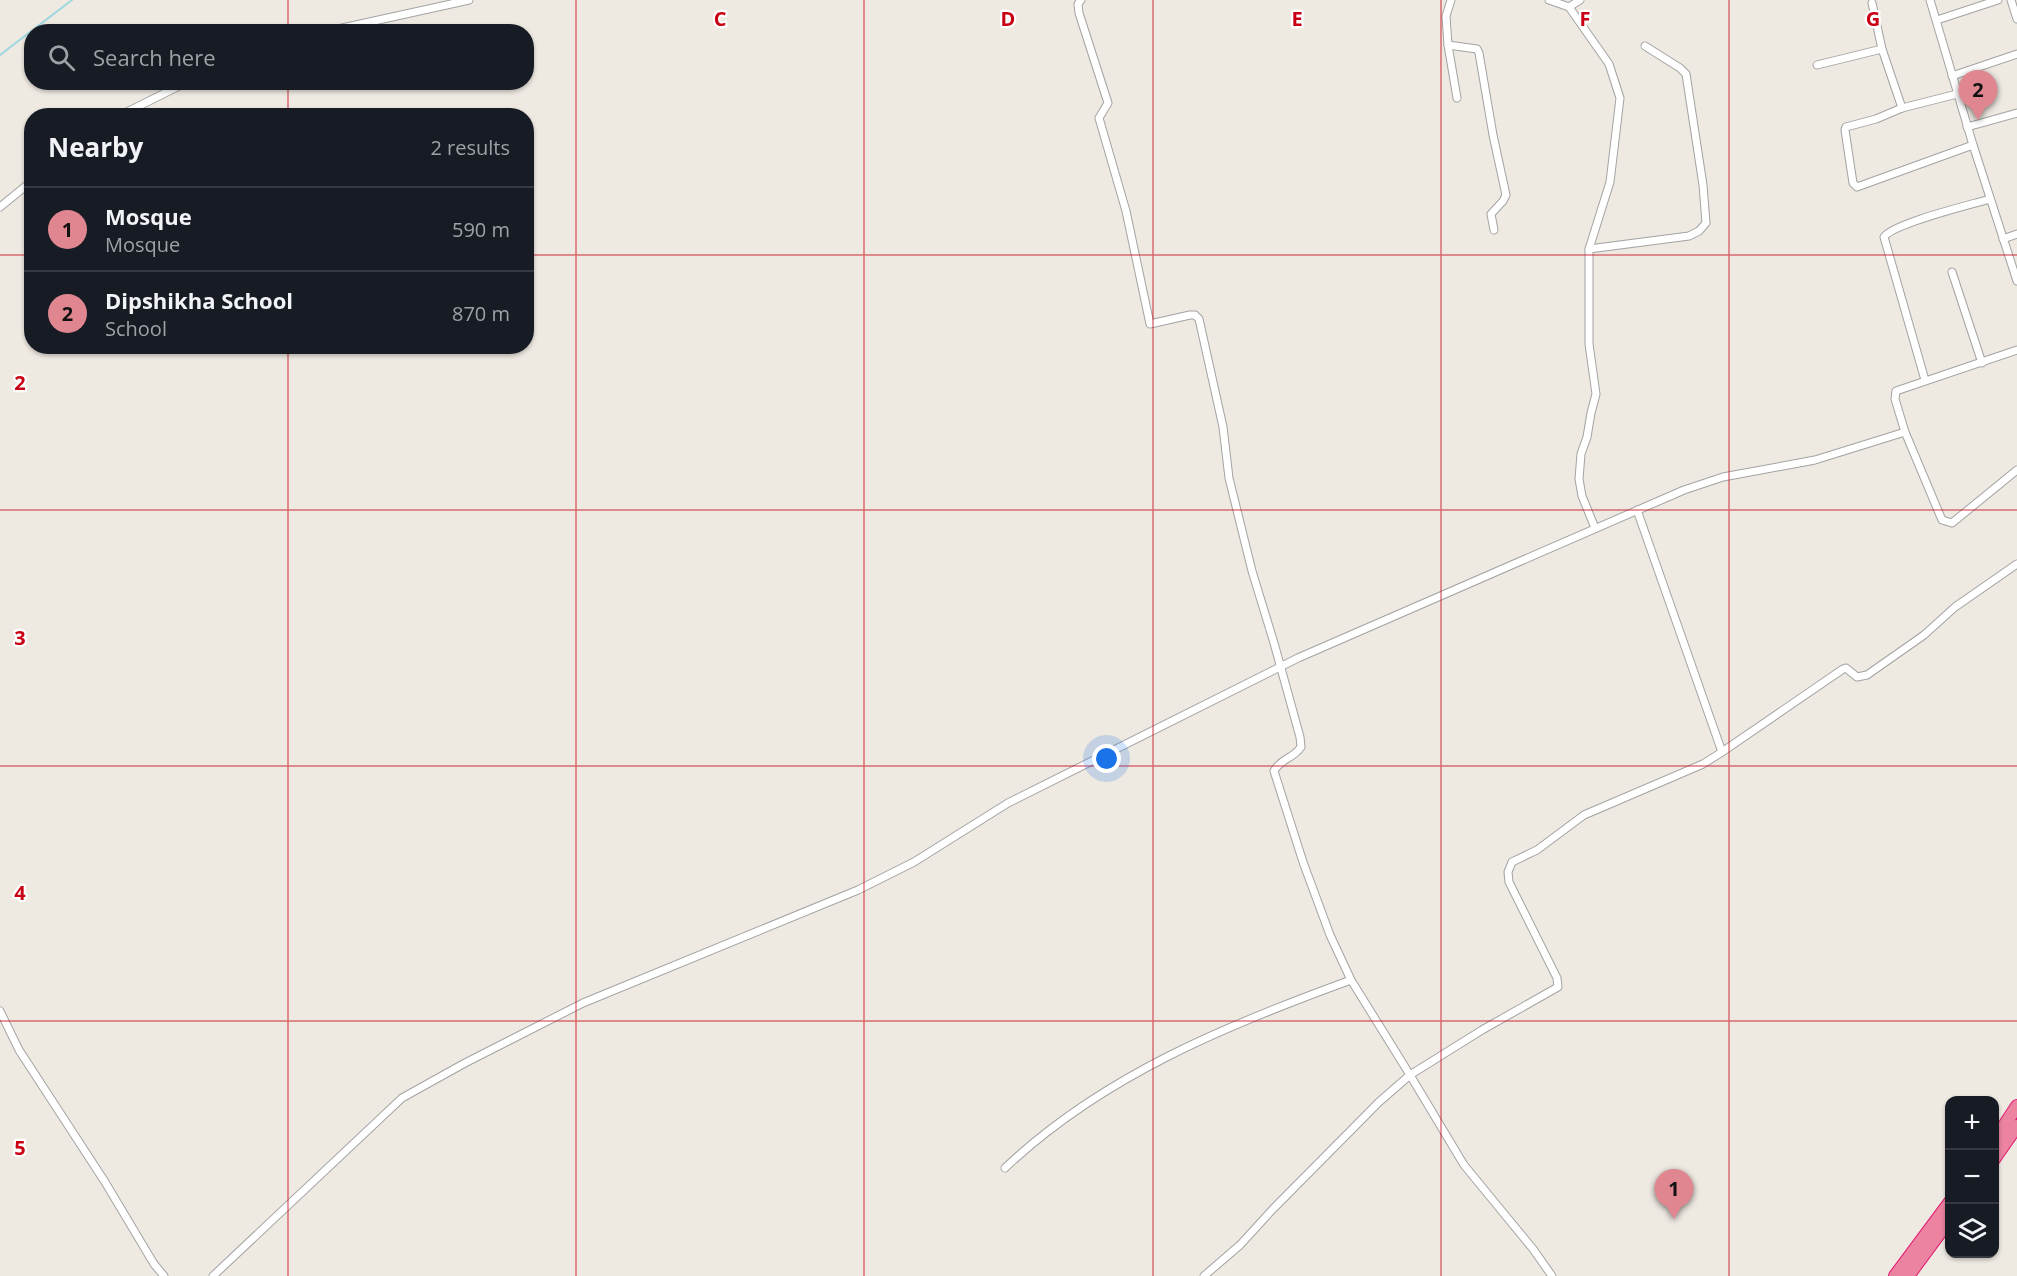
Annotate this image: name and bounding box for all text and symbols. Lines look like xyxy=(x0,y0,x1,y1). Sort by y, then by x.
text: C xyxy=(714,5,727,32)
text: D xyxy=(1001,5,1015,32)
text: E xyxy=(1291,5,1303,32)
text: F xyxy=(1580,5,1590,32)
text: G xyxy=(1866,5,1880,32)
search box xyxy=(24,24,534,90)
icon: search xyxy=(45,41,78,74)
text: Search here xyxy=(93,42,216,72)
pin: 2 xyxy=(1958,70,1998,120)
text: Nearby xyxy=(48,129,143,165)
text: 2 results xyxy=(430,134,510,161)
text: Mosque xyxy=(105,201,192,231)
text: 1 xyxy=(62,216,73,243)
text: 590 m xyxy=(452,216,510,243)
text: Mosque xyxy=(105,231,180,258)
text: Dipshikha School xyxy=(105,285,293,315)
text: 2 xyxy=(62,300,73,327)
text: 870 m xyxy=(452,300,510,327)
text: School xyxy=(105,315,167,342)
text: 2 xyxy=(14,369,26,396)
text: 3 xyxy=(14,624,26,651)
your location xyxy=(1092,744,1121,773)
text: 4 xyxy=(14,879,26,906)
map controls xyxy=(1945,1096,1999,1258)
button: + xyxy=(1945,1096,1999,1150)
text: 5 xyxy=(14,1134,26,1161)
button: − xyxy=(1945,1150,1999,1204)
pin: 1 xyxy=(1654,1170,1694,1219)
button: layers xyxy=(1945,1204,1999,1258)

